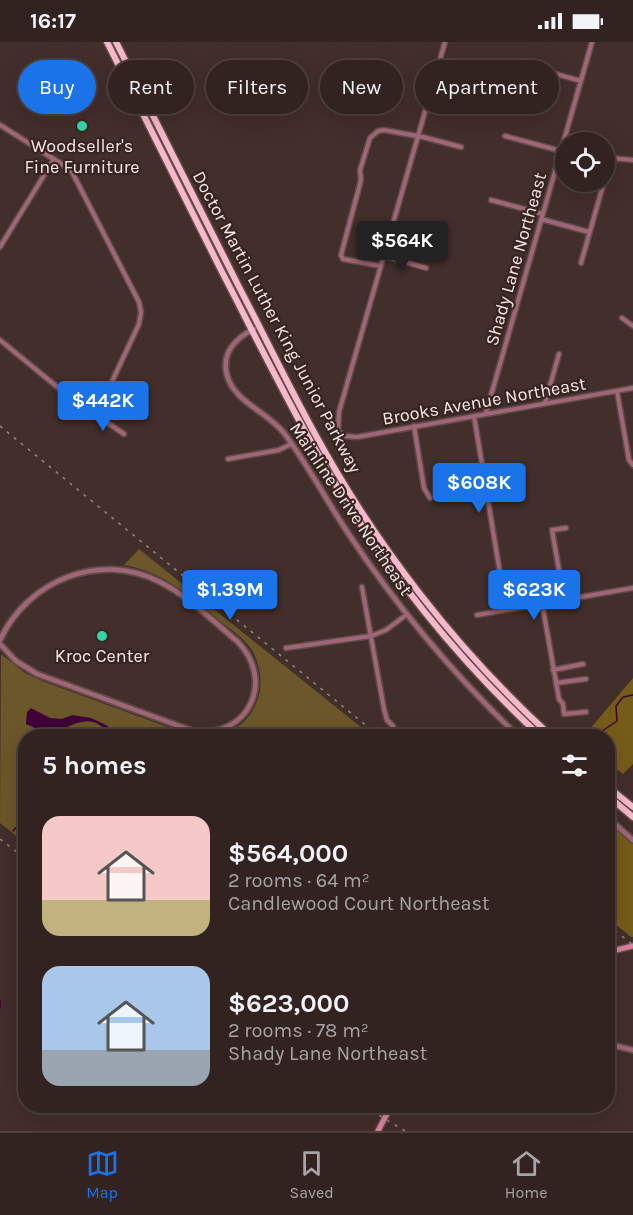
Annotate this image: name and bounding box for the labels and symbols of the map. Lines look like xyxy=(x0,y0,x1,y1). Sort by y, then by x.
marker: Woodseller's Fine Furniture xyxy=(75,119,89,133)
place label: Woodseller's Fine Furniture xyxy=(24,135,140,178)
street label: Doctor Martin Luther King Junior Parkway xyxy=(188,167,367,477)
street label: Shady Lane Northeast xyxy=(481,170,551,348)
pin: $564K xyxy=(360,221,444,272)
street label: Brooks Avenue Northeast xyxy=(380,372,588,430)
pin: $442K xyxy=(61,381,145,432)
street label: Mainline Drive Northeast xyxy=(285,418,417,600)
pin: $608K xyxy=(437,463,521,514)
pin: $1.39M xyxy=(181,570,279,621)
pin: $623K xyxy=(492,570,576,621)
marker: Kroc Center xyxy=(95,629,109,643)
place label: Kroc Center xyxy=(55,645,150,667)

